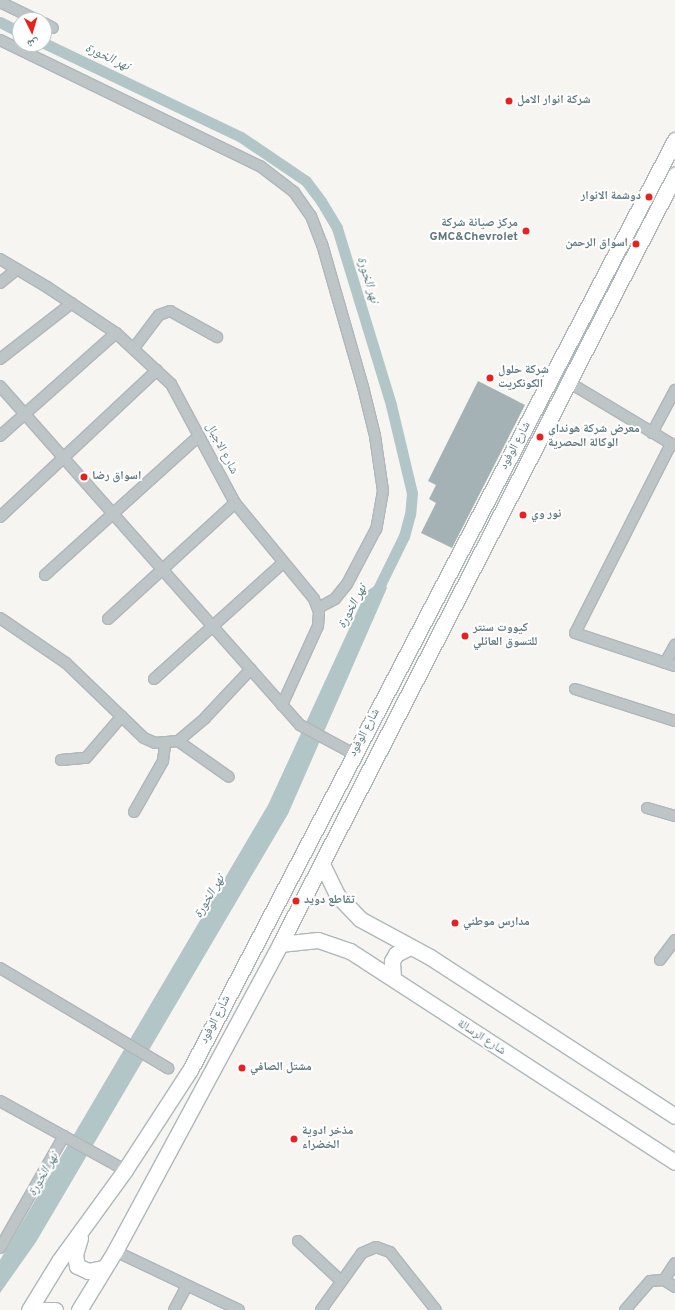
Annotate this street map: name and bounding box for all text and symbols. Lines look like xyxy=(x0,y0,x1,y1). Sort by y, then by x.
north arrow xyxy=(12,12,52,52)
text: ش xyxy=(27,35,39,50)
water label: نهر الخورة xyxy=(82,41,132,75)
place label: شركة انوار الامل xyxy=(517,94,591,108)
marker: شركة انوار الامل xyxy=(504,96,514,106)
place label: دوشمة الانوار xyxy=(581,190,641,204)
marker: دوشمة الانوار xyxy=(644,192,654,202)
place label: مركز صيانة شركة GMC&Chevrolet xyxy=(430,217,518,245)
marker: مركز صيانة شركة GMC&Chevrolet xyxy=(521,226,531,236)
place label: اسواق الرحمن xyxy=(565,237,628,251)
marker: اسواق الرحمن xyxy=(631,239,641,249)
water label: نهر الخورة xyxy=(353,255,381,305)
place label: شركة حلول الكونكريت xyxy=(498,364,549,392)
marker: شركة حلول الكونكريت xyxy=(485,373,495,383)
street label: شارع الوفود xyxy=(497,420,535,472)
street label: شارع الاجبال xyxy=(201,421,241,477)
place label: معرض شركة هونداي الوكالة الحصرية xyxy=(548,423,640,451)
marker: معرض شركة هونداي الوكالة الحصرية xyxy=(535,432,545,442)
place label: اسواق رضا xyxy=(92,470,141,484)
marker: اسواق رضا xyxy=(79,472,89,482)
place label: نور وي xyxy=(531,508,561,522)
marker: نور وي xyxy=(518,510,528,520)
water label: نهر الخورة xyxy=(335,582,371,632)
place label: كيووت سنتر للتسوق العائلي xyxy=(473,622,537,650)
marker: كيووت سنتر للتسوق العائلي xyxy=(460,631,470,641)
street label: شارع الوفود xyxy=(346,707,384,759)
water label: نهر الخورة xyxy=(191,873,229,921)
place label: تقاطع دويد xyxy=(304,894,355,908)
marker: تقاطع دويد xyxy=(291,896,301,906)
place label: مدارس موطني xyxy=(463,916,530,930)
marker: مدارس موطني xyxy=(450,918,460,928)
street label: شارع الوفود xyxy=(198,993,234,1047)
street label: شارع الرسالة xyxy=(454,1017,508,1059)
place label: مشتل الصافي xyxy=(250,1061,312,1075)
marker: مشتل الصافي xyxy=(237,1063,247,1073)
place label: مذخر ادوية الخضراء xyxy=(302,1125,353,1153)
marker: مذخر ادوية الخضراء xyxy=(289,1134,299,1144)
water label: نهر الخورة xyxy=(25,1150,63,1200)

